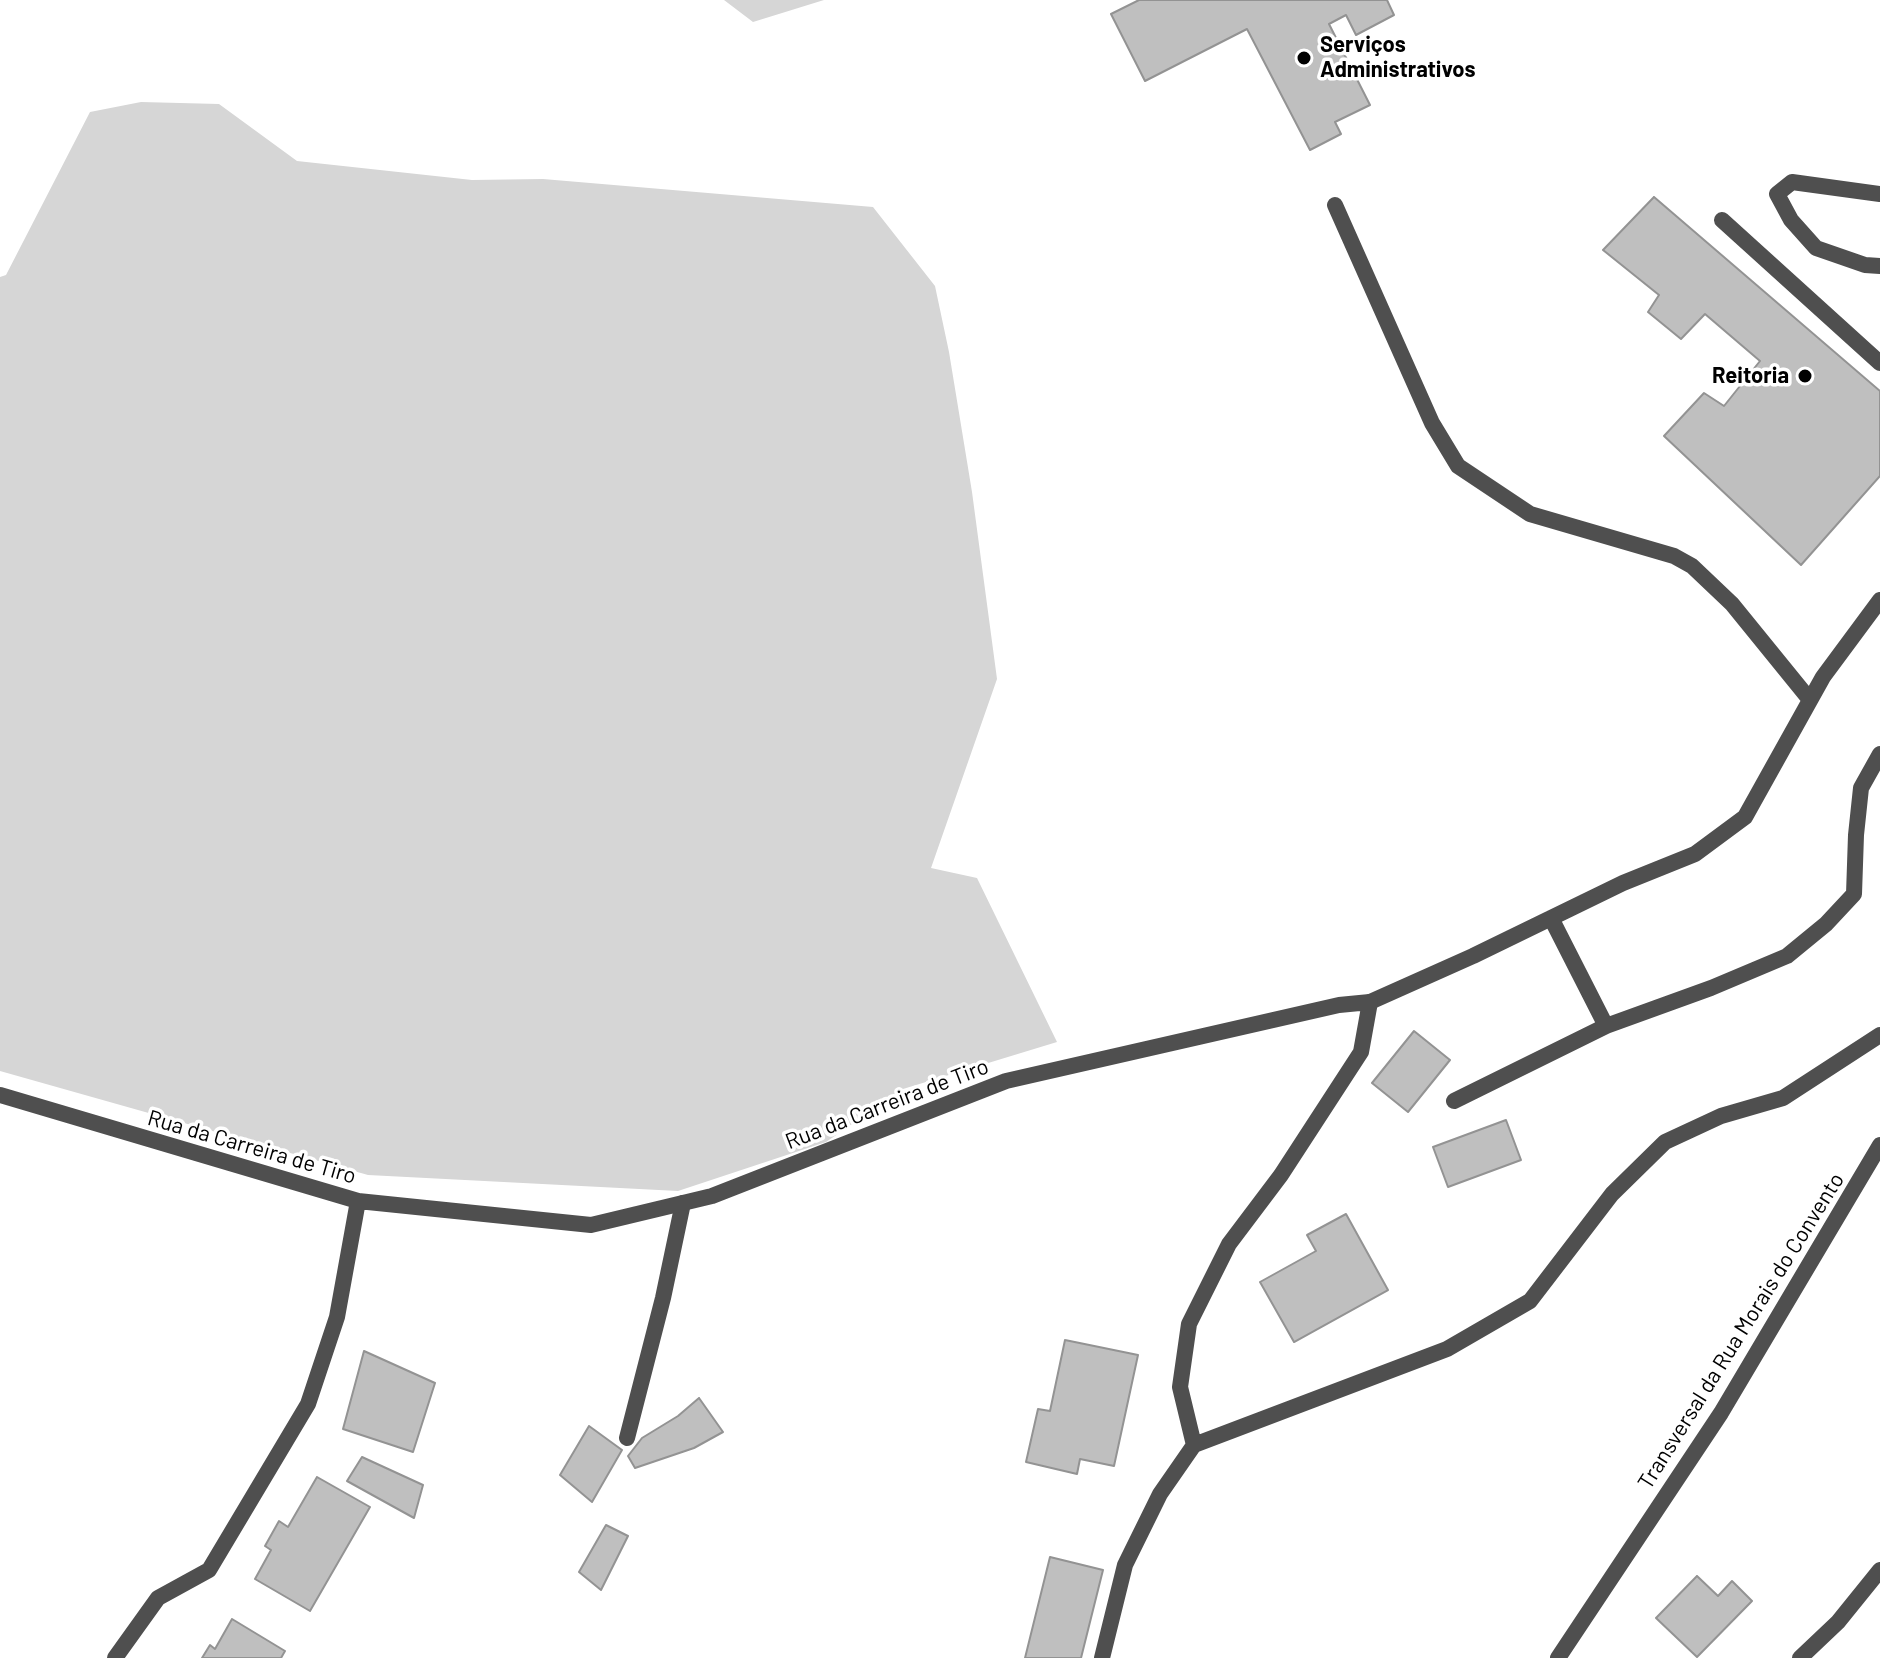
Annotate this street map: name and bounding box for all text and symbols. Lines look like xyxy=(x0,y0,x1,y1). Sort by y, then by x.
place label: Serviços Administrativos xyxy=(1320,32,1475,84)
marker: Serviços Administrativos xyxy=(1295,49,1313,67)
place label: Reitoria xyxy=(1712,363,1789,389)
marker: Reitoria xyxy=(1796,367,1814,385)
street label: Rua da Carreira de Tiro xyxy=(782,1053,992,1155)
street label: Rua da Carreira de Tiro xyxy=(145,1105,359,1189)
street label: Transversal da Rua Morais do Convento xyxy=(1632,1168,1850,1494)

